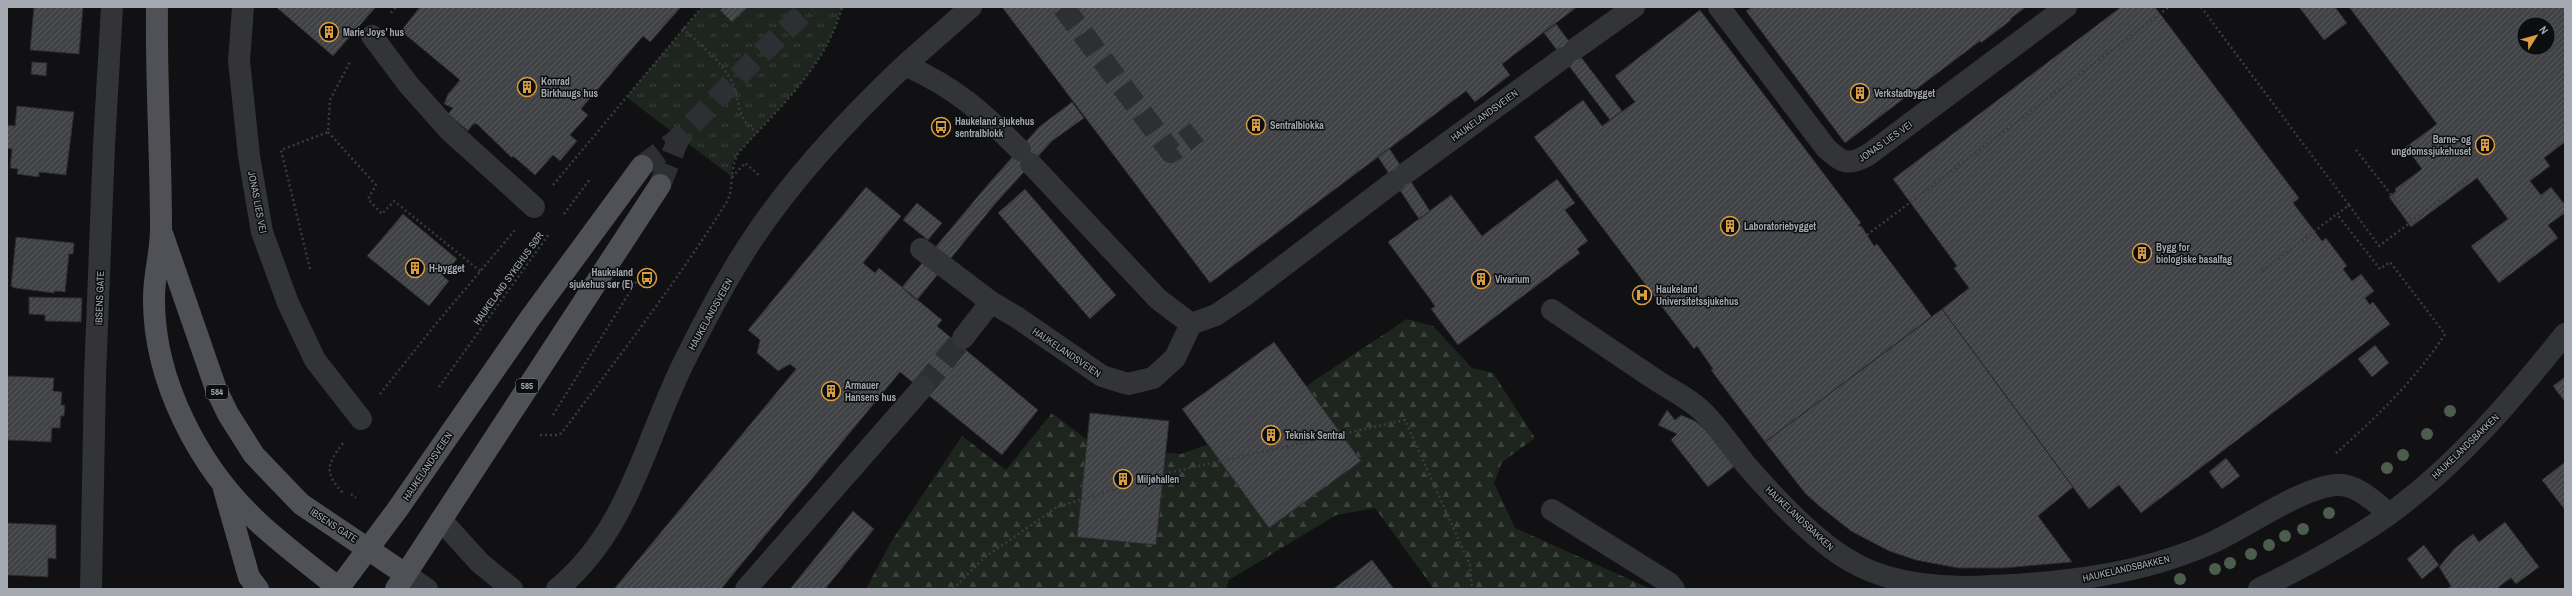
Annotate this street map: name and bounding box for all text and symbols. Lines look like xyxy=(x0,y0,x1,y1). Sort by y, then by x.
north arrow xyxy=(2516,16,2556,56)
building icon: Marie Joys’ hus xyxy=(318,21,340,43)
text: N xyxy=(2536,23,2552,37)
place label: Marie Joys’ hus xyxy=(343,26,405,39)
place label: Konrad Birkhaugs hus xyxy=(541,75,598,100)
building icon: Konrad Birkhaugs hus xyxy=(516,76,538,98)
building icon: Verkstadbygget xyxy=(1849,82,1871,104)
street label: HAUKELANDSVEIEN xyxy=(1448,87,1521,144)
place label: Verkstadbygget xyxy=(1874,87,1935,100)
building icon: Sentralblokka xyxy=(1245,114,1267,136)
place label: Haukeland sjukehus sentralblokk xyxy=(955,115,1035,140)
bus stop icon: Haukeland sjukehus sentralblokk xyxy=(930,116,952,138)
street label: JONAS LIES VEI xyxy=(1856,118,1915,165)
place label: Sentralblokka xyxy=(1270,119,1324,132)
place label: Barne- og ungdomssjukehuset xyxy=(2391,133,2471,158)
building icon: Barne- og ungdomssjukehuset xyxy=(2474,134,2496,156)
street label: JONAS LIES VEI xyxy=(245,170,270,234)
building icon: Laboratoriebygget xyxy=(1719,215,1741,237)
place label: Laboratoriebygget xyxy=(1744,220,1816,233)
street label: HAUKELAND SYKEHUS SØR xyxy=(470,229,547,327)
place label: Bygg for biologiske basalfag xyxy=(2156,241,2232,266)
building icon: Bygg for biologiske basalfag xyxy=(2131,242,2153,264)
building icon: H-bygget xyxy=(404,257,426,279)
place label: H-bygget xyxy=(429,262,465,275)
place label: Haukeland sjukehus sør (E) xyxy=(569,266,633,291)
bus stop icon: Haukeland sjukehus sør (E) xyxy=(636,267,658,289)
building icon: Vivarium xyxy=(1470,268,1492,290)
street label: IBSENS GATE xyxy=(92,271,107,325)
place label: Vivarium xyxy=(1495,273,1530,286)
street label: HAUKELANDSVEIEN xyxy=(685,276,736,352)
place label: Haukeland Universitetssjukehus xyxy=(1656,283,1739,308)
hospital icon: Haukeland Universitetssjukehus xyxy=(1631,284,1653,306)
street label: HAUKELANDSVEIEN xyxy=(1030,325,1104,380)
road number: 585 xyxy=(516,379,538,393)
place label: Armauer Hansens hus xyxy=(845,379,896,404)
building icon: Armauer Hansens hus xyxy=(820,380,842,402)
road number: 584 xyxy=(206,385,228,399)
street label: HAUKELANDSBAKKEN xyxy=(2429,411,2502,482)
building icon: Teknisk Sentral xyxy=(1260,424,1282,446)
street label: HAUKELANDSVEIEN xyxy=(400,429,455,503)
place label: Teknisk Sentral xyxy=(1285,429,1345,442)
building icon: Miljøhallen xyxy=(1112,468,1134,490)
place label: Miljøhallen xyxy=(1137,473,1179,486)
street label: HAUKELANDSBAKKEN xyxy=(1763,483,1837,553)
street label: IBSENS GATE xyxy=(308,505,360,546)
street label: HAUKELANDSBAKKEN xyxy=(2081,552,2171,585)

